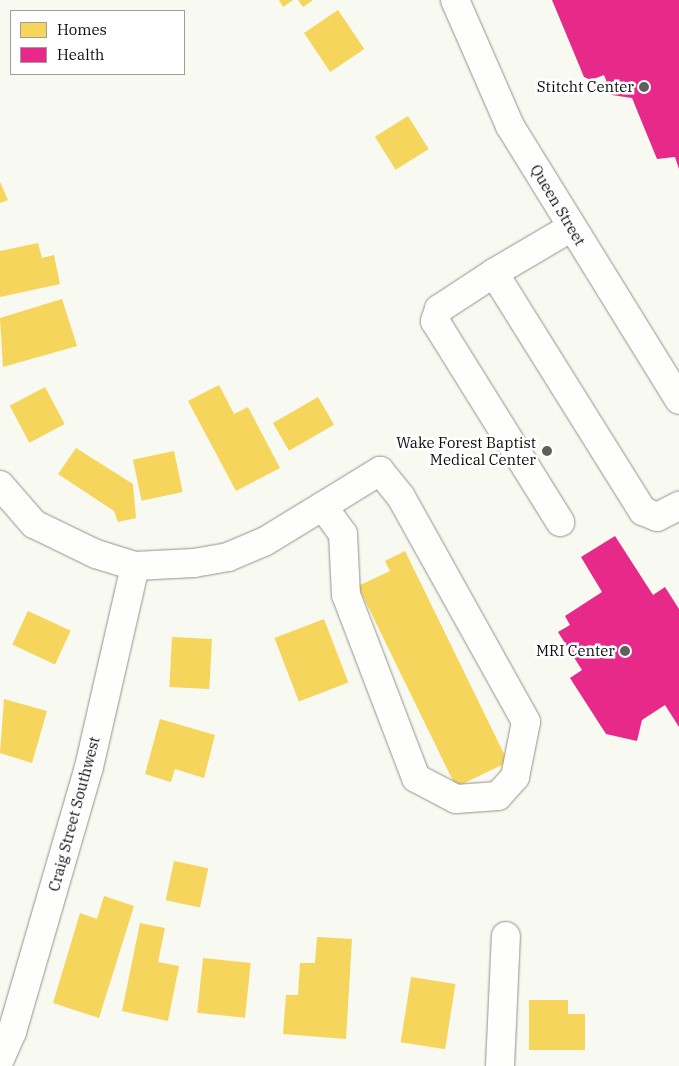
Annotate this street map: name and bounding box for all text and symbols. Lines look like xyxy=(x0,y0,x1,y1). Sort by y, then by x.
legend xyxy=(10,10,185,75)
text: Homes xyxy=(57,20,107,39)
text: Health xyxy=(57,45,104,64)
place label: Stitcht Center xyxy=(537,78,634,96)
marker: Stitcht Center xyxy=(638,81,650,93)
street label: Queen Street xyxy=(527,161,589,249)
place label: Wake Forest Baptist Medical Center xyxy=(396,433,536,468)
marker: Wake Forest Baptist Medical Center xyxy=(540,444,554,458)
place label: MRI Center xyxy=(536,642,615,660)
marker: MRI Center xyxy=(619,645,631,657)
street label: Craig Street Southwest xyxy=(45,735,103,893)

